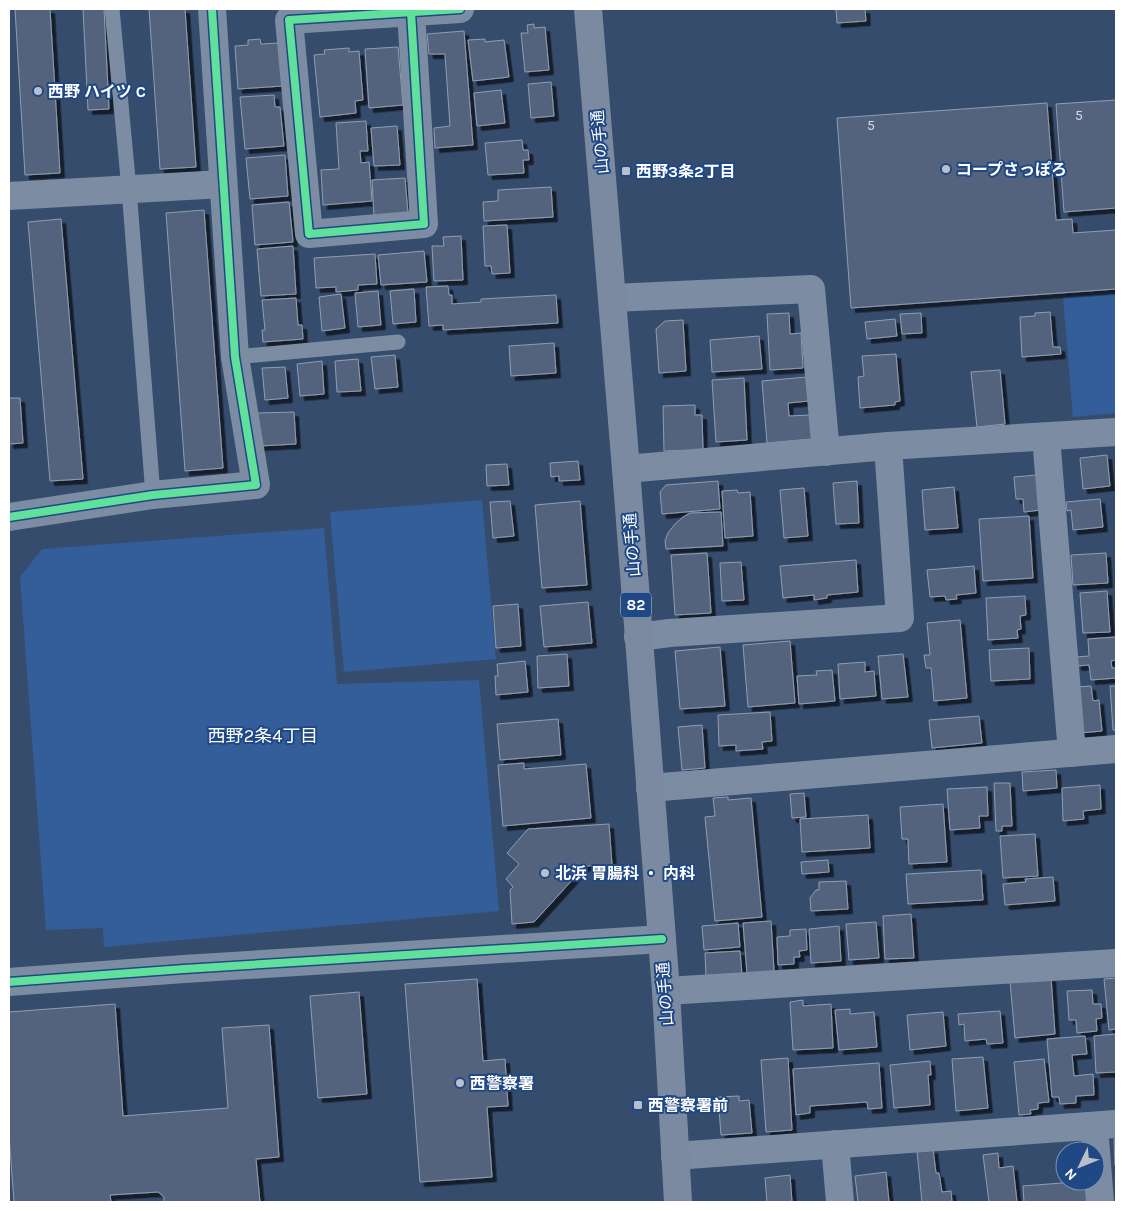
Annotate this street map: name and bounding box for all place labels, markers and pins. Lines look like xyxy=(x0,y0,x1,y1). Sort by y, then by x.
place label: 西野 ハイツ C xyxy=(48,82,146,101)
marker: 西野 ハイツ C xyxy=(32,85,44,97)
place label: コープさっぽろ xyxy=(956,160,1067,179)
place label: 西野3条2丁目 xyxy=(636,162,736,181)
marker: コープさっぽろ xyxy=(940,163,952,175)
marker: 西野3条2丁目 xyxy=(620,165,632,177)
place label: 北浜 胃腸科 ・ 内科 xyxy=(555,864,695,883)
marker: 北浜 胃腸科 ・ 内科 xyxy=(539,867,551,879)
place label: 西警察署 xyxy=(470,1074,534,1093)
marker: 西警察署 xyxy=(454,1077,466,1089)
place label: 西警察署前 xyxy=(648,1096,728,1115)
marker: 西警察署前 xyxy=(632,1099,644,1111)

